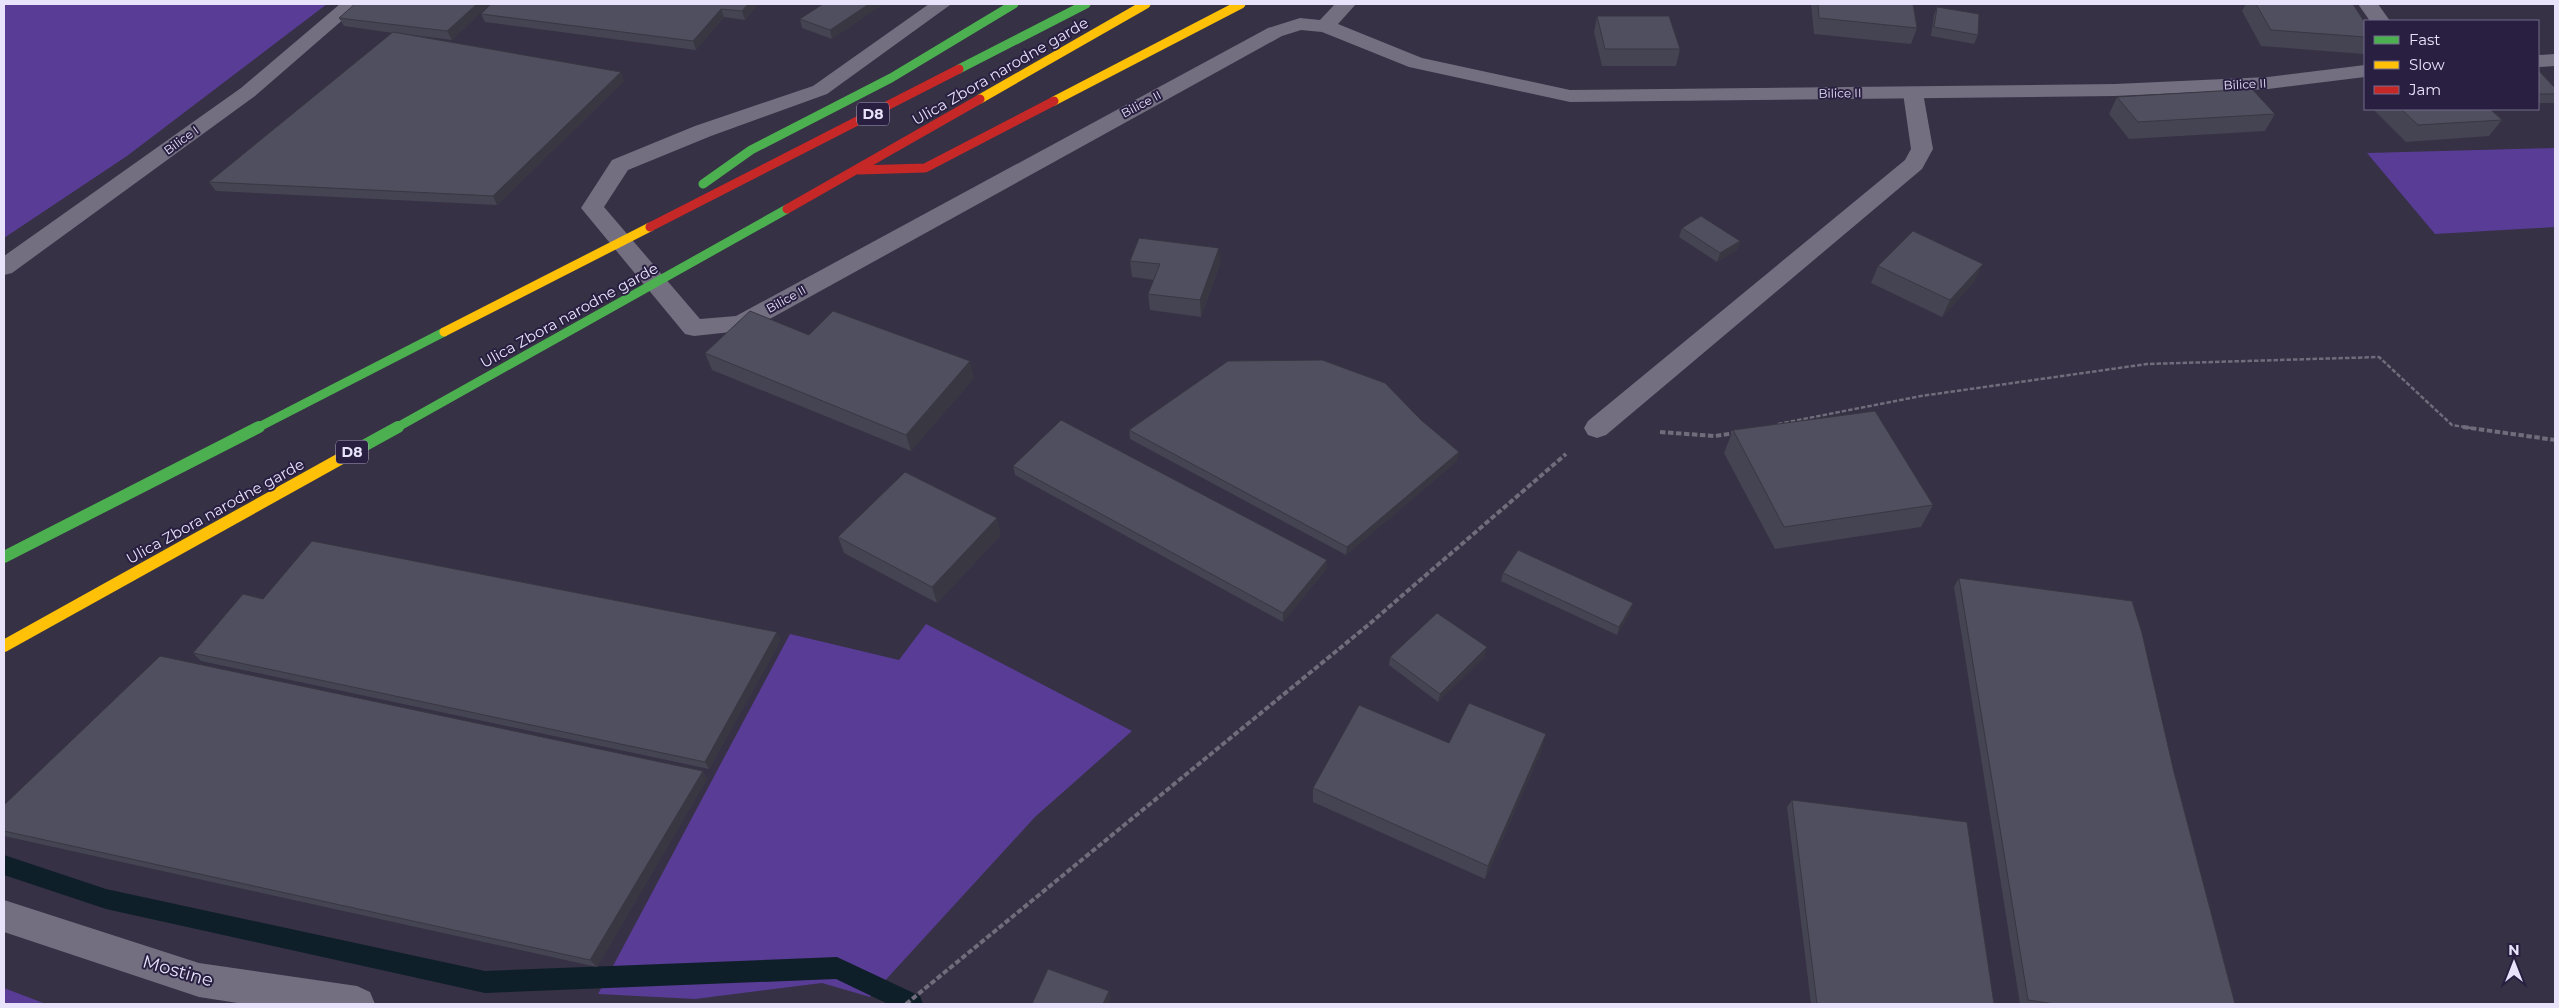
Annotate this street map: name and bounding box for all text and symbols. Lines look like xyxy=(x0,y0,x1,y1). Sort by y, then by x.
street label: Ulica Zbora narodne garde xyxy=(908,13,1092,129)
legend xyxy=(2364,20,2539,110)
text: Fast xyxy=(2409,30,2440,49)
text: Slow xyxy=(2409,55,2445,74)
street label: Bilice II xyxy=(2223,75,2267,93)
text: Jam xyxy=(2408,80,2441,99)
street label: Bilice II xyxy=(1818,85,1862,101)
street label: Bilice II xyxy=(1118,87,1164,121)
road number: D8 xyxy=(857,102,889,126)
street label: Bilice I xyxy=(161,122,201,158)
street label: Ulica Zbora narodne garde xyxy=(477,258,661,372)
street label: Bilice II xyxy=(764,282,808,316)
road number: D8 xyxy=(336,441,368,464)
street label: Ulica Zbora narodne garde xyxy=(123,454,307,568)
north arrow xyxy=(2489,938,2539,988)
text: N xyxy=(2508,941,2520,959)
street label: Mostine xyxy=(140,950,216,992)

